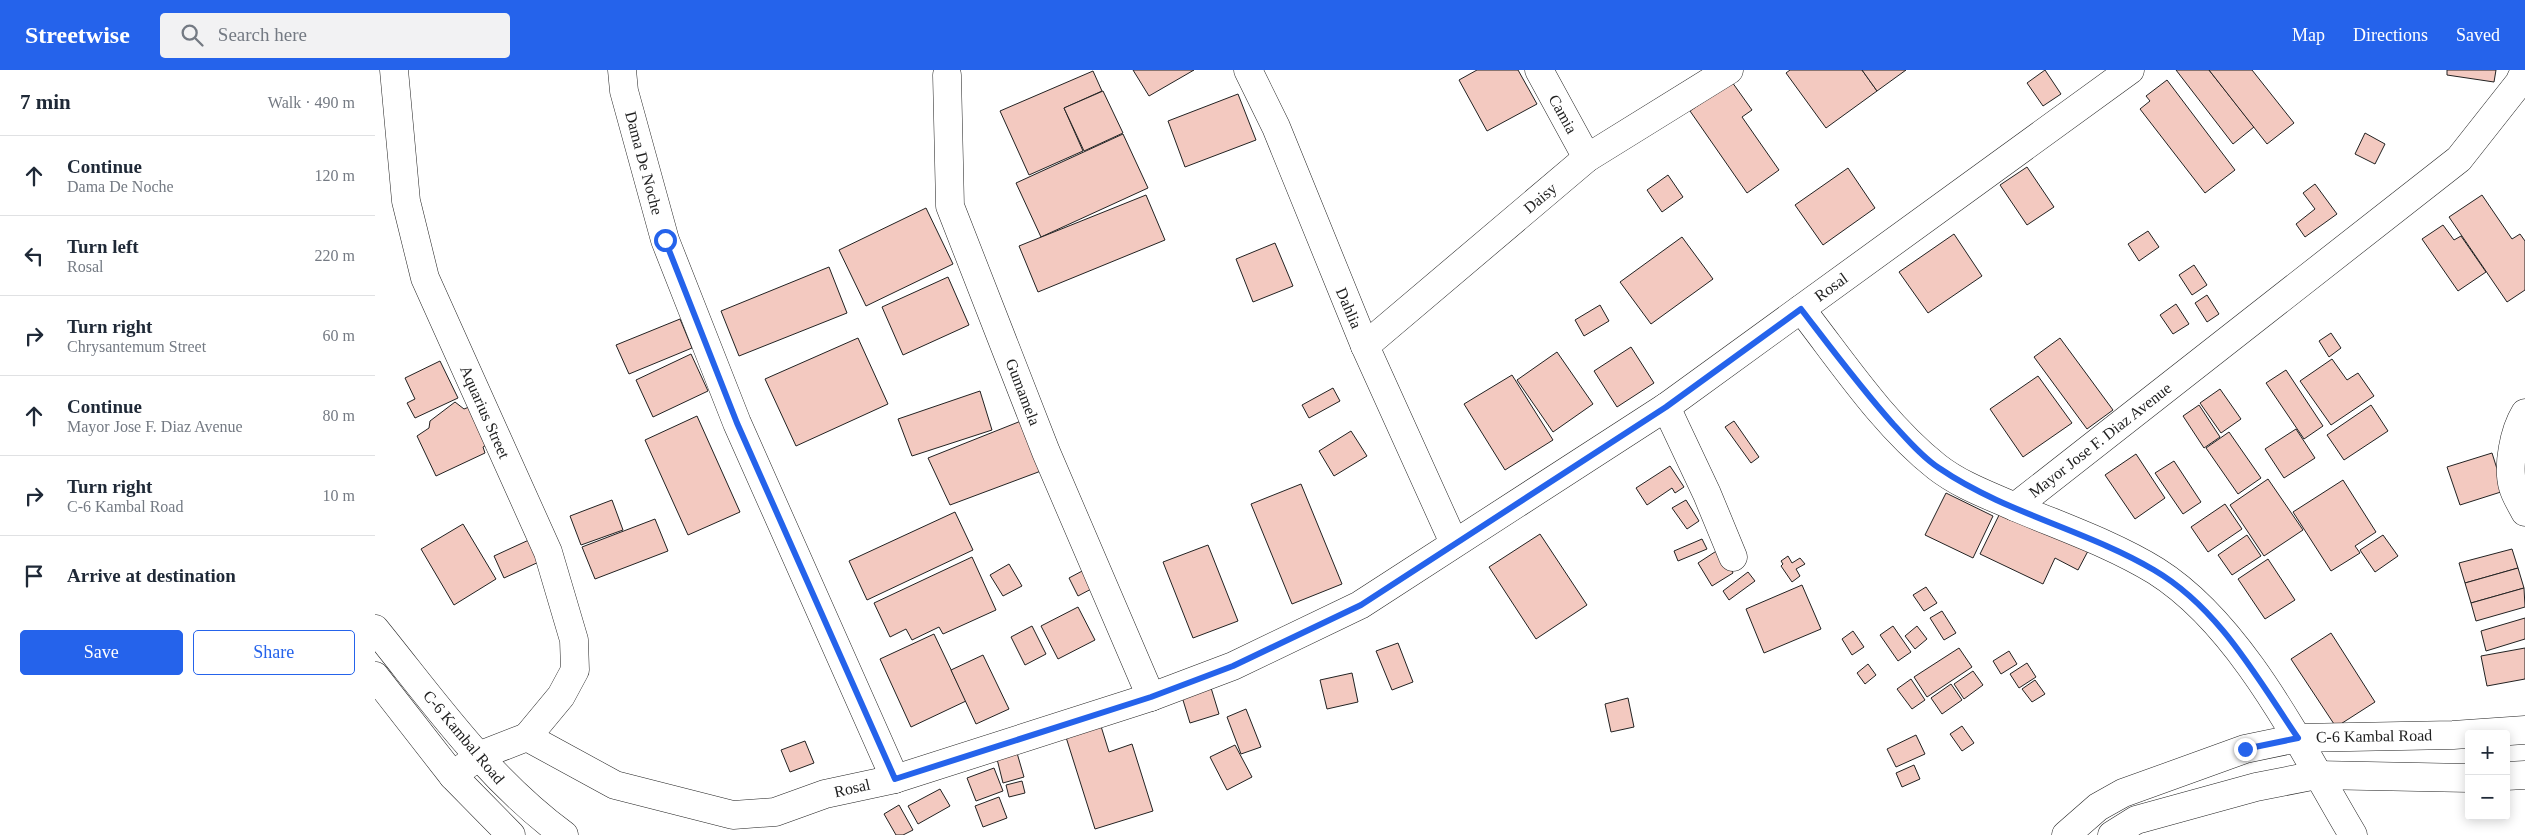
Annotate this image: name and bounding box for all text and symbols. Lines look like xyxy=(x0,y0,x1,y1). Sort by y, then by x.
search box xyxy=(160,13,510,58)
icon: search xyxy=(178,21,206,49)
text: Streetwise xyxy=(25,22,130,48)
text: Search here xyxy=(218,24,307,45)
text: Map xyxy=(2292,25,2325,45)
text: Directions xyxy=(2353,25,2428,45)
text: Saved xyxy=(2456,25,2500,45)
text: 7 min xyxy=(20,90,71,114)
street label: Camia xyxy=(1545,92,1581,136)
text: Walk · 490 m xyxy=(268,94,355,111)
street label: Dama De Noche xyxy=(622,109,666,217)
text: Continue xyxy=(67,156,142,177)
icon: ahead xyxy=(20,162,48,190)
text: 120 m xyxy=(315,167,355,184)
text: Dama De Noche xyxy=(67,178,174,195)
street label: Daisy xyxy=(1520,179,1560,217)
route start xyxy=(654,229,677,252)
text: Turn left xyxy=(67,236,139,257)
icon: left xyxy=(20,242,48,270)
text: 220 m xyxy=(315,247,355,264)
text: Rosal xyxy=(67,258,103,275)
street label: Rosal xyxy=(1811,269,1851,305)
street label: Dahlia xyxy=(1333,285,1365,331)
text: Turn right xyxy=(67,316,152,337)
icon: right xyxy=(20,322,48,350)
text: 60 m xyxy=(323,327,355,344)
text: Chrysantemum Street xyxy=(67,338,206,355)
street label: Gumamela xyxy=(1002,356,1044,428)
street label: Aquarius Street xyxy=(456,363,513,462)
street label: Mayor Jose F. Diaz Avenue xyxy=(2026,379,2175,502)
text: Continue xyxy=(67,396,142,417)
icon: ahead xyxy=(20,402,48,430)
text: 80 m xyxy=(323,407,355,424)
text: Mayor Jose F. Diaz Avenue xyxy=(67,418,243,435)
text: Turn right xyxy=(67,476,152,497)
icon: right xyxy=(20,482,48,510)
text: 10 m xyxy=(323,487,355,504)
text: C-6 Kambal Road xyxy=(67,498,183,515)
icon: arrive xyxy=(20,562,48,590)
text: Arrive at destination xyxy=(67,565,236,586)
button: Save xyxy=(20,630,183,675)
button: Share xyxy=(193,630,355,675)
street label: C-6 Kambal Road xyxy=(420,687,508,787)
street label: C-6 Kambal Road xyxy=(2316,726,2432,746)
map controls xyxy=(2465,730,2510,820)
button: + xyxy=(2465,730,2510,775)
route end xyxy=(2234,738,2257,761)
street label: Rosal xyxy=(832,775,872,800)
button: − xyxy=(2465,775,2510,820)

